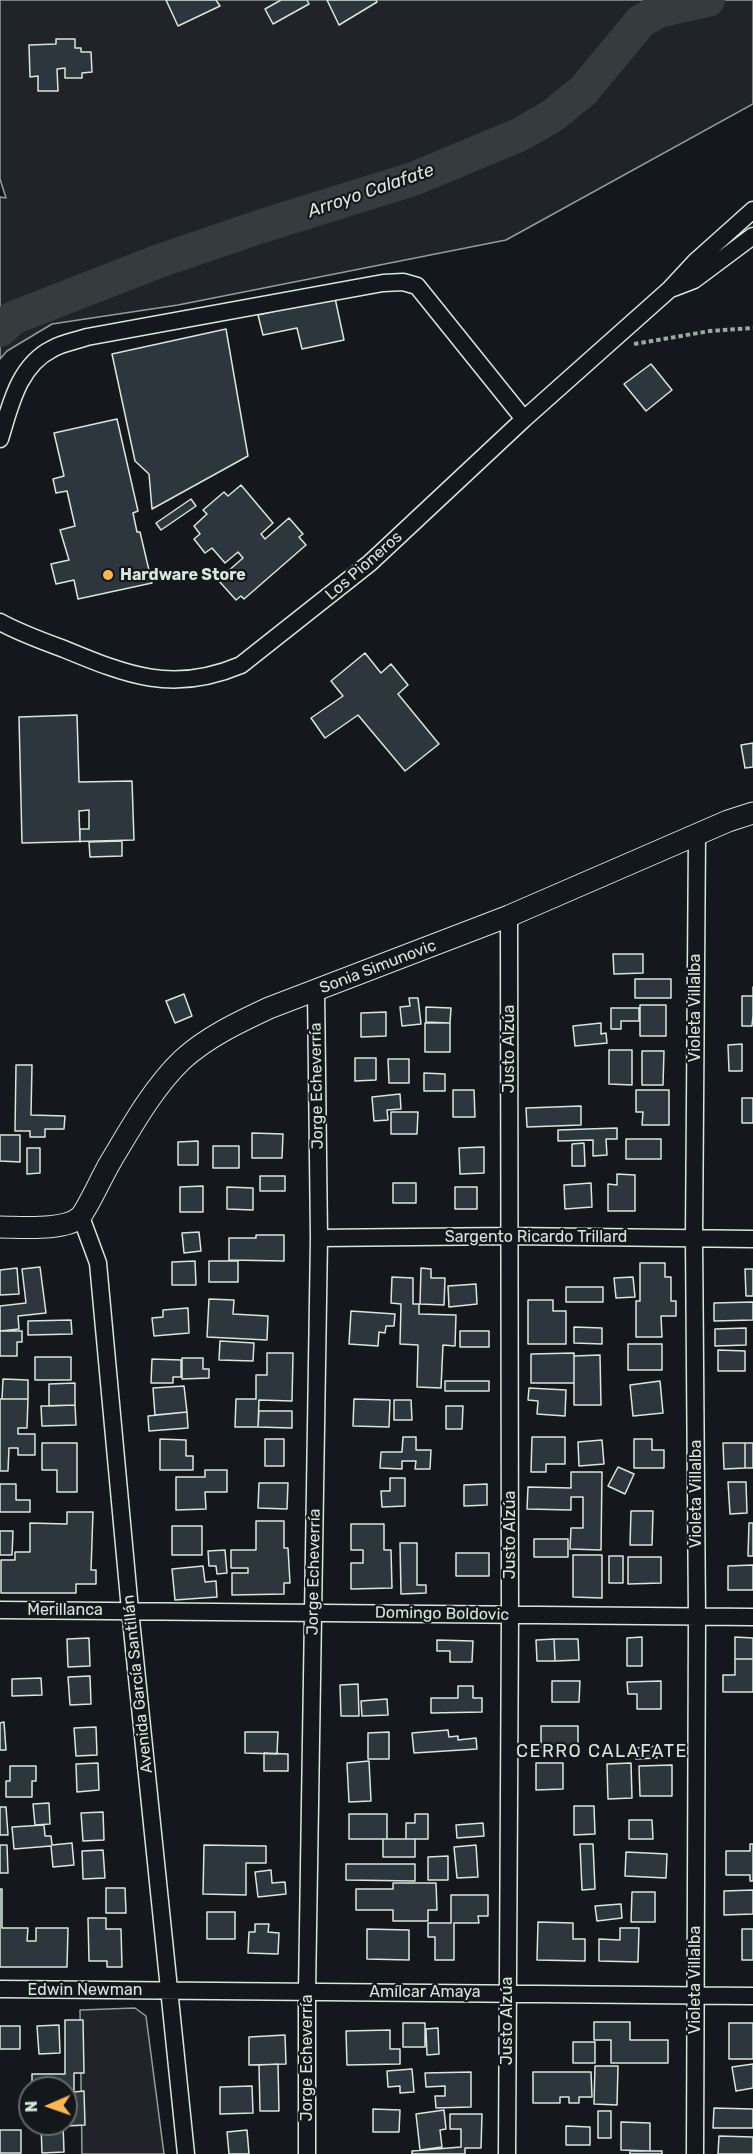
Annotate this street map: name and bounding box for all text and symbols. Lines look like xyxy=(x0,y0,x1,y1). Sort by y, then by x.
water label: Arroyo Calafate xyxy=(305,159,437,223)
street label: Los Pioneros xyxy=(322,527,406,605)
place label: Hardware Store xyxy=(120,565,246,585)
marker: Hardware Store xyxy=(101,568,115,582)
street label: Sonia Simunovic xyxy=(317,936,439,998)
street label: Violeta Villalba xyxy=(685,954,705,1062)
street label: Justo Alzúa xyxy=(499,1005,519,1093)
street label: Jorge Echeverría xyxy=(306,1022,328,1150)
street label: Sargento Ricardo Trillard xyxy=(445,1227,627,1247)
street label: Violeta Villalba xyxy=(686,1440,706,1548)
street label: Justo Alzúa xyxy=(500,1491,520,1579)
street label: Jorge Echeverría xyxy=(303,1508,325,1636)
street label: Avenida García Santillán xyxy=(119,1594,157,1774)
street label: Merillanca xyxy=(27,1600,103,1620)
street label: Domingo Boldovic xyxy=(375,1603,509,1625)
district label: CERRO CALAFATE xyxy=(516,1741,688,1763)
street label: Violeta Villalba xyxy=(685,1926,705,2034)
street label: Justo Alzúa xyxy=(497,1977,517,2065)
street label: Edwin Newman xyxy=(28,1980,142,2000)
street label: Amílcar Amaya xyxy=(369,1982,481,2002)
street label: Jorge Echeverría xyxy=(297,1995,317,2121)
north arrow xyxy=(18,2076,78,2136)
text: N xyxy=(22,2100,41,2113)

